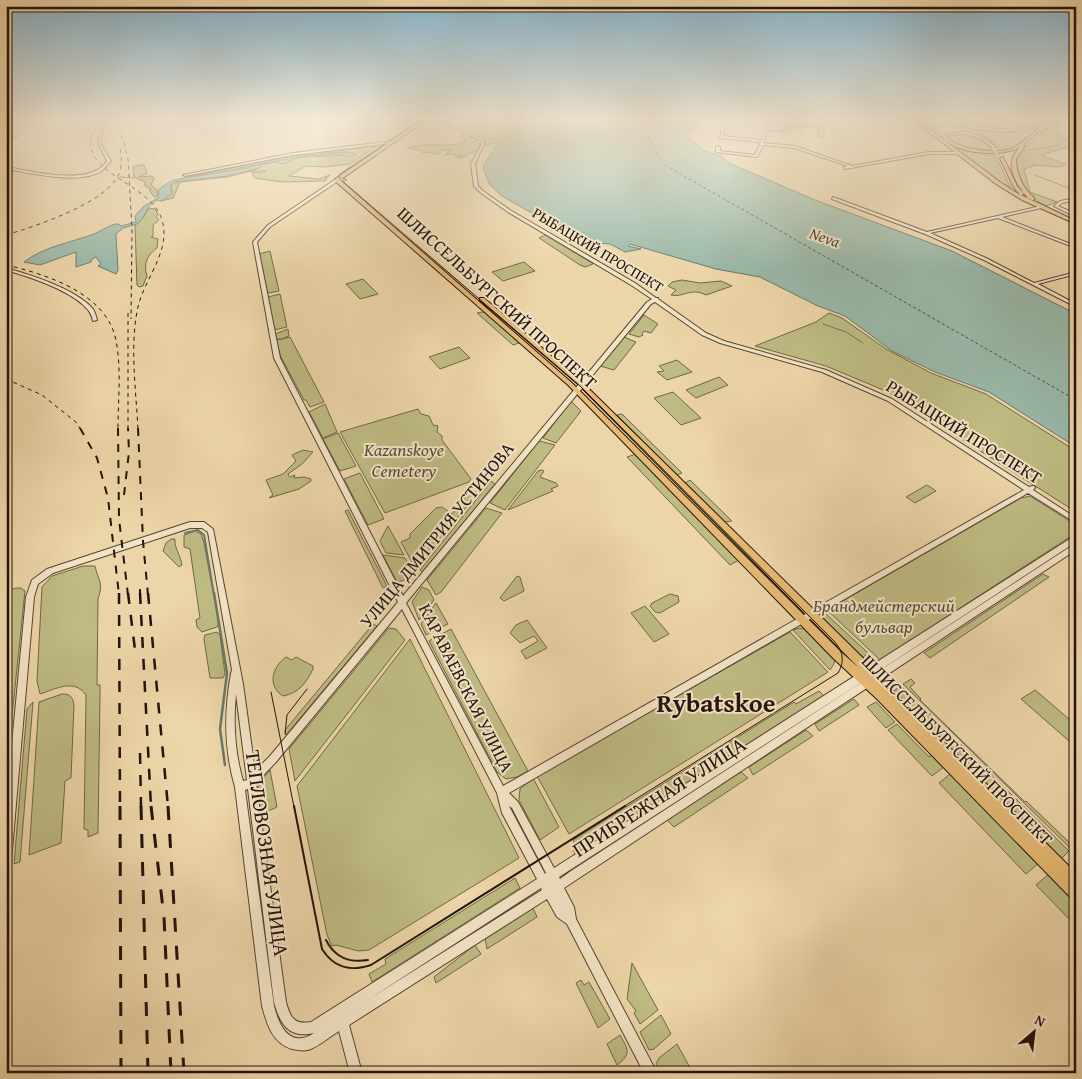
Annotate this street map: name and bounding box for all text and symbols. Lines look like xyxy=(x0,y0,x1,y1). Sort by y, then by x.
street label: ШЛИССЕЛЬБУРГСКИЙ ПРОСПЕКТ xyxy=(391,200,603,395)
street label: РЫБАЦКИЙ ПРОСПЕКТ xyxy=(529,202,668,297)
water label: Neva xyxy=(806,220,844,254)
street label: РЫБАЦКИЙ ПРОСПЕКТ xyxy=(881,373,1048,491)
street label: УЛИЦА ДМИТРИЯ УСТИНОВА xyxy=(353,436,520,633)
park label: Kazanskoye Cemetery xyxy=(363,436,444,484)
park label: Брандмейстерский бульвар xyxy=(813,592,955,640)
street label: КАРАВАЕВСКАЯ УЛИЦА xyxy=(412,599,521,777)
street label: ШЛИССЕЛЬБУРГСКИЙ ПРОСПЕКТ xyxy=(855,648,1059,852)
district label: Rybatskoe xyxy=(657,683,776,722)
street label: ПРИБРЕЖНАЯ УЛИЦА xyxy=(566,729,752,864)
street label: ТЕПЛОВОЗНАЯ УЛИЦА xyxy=(238,748,297,958)
north arrow xyxy=(1010,1006,1060,1056)
text: N xyxy=(1031,1009,1049,1032)

